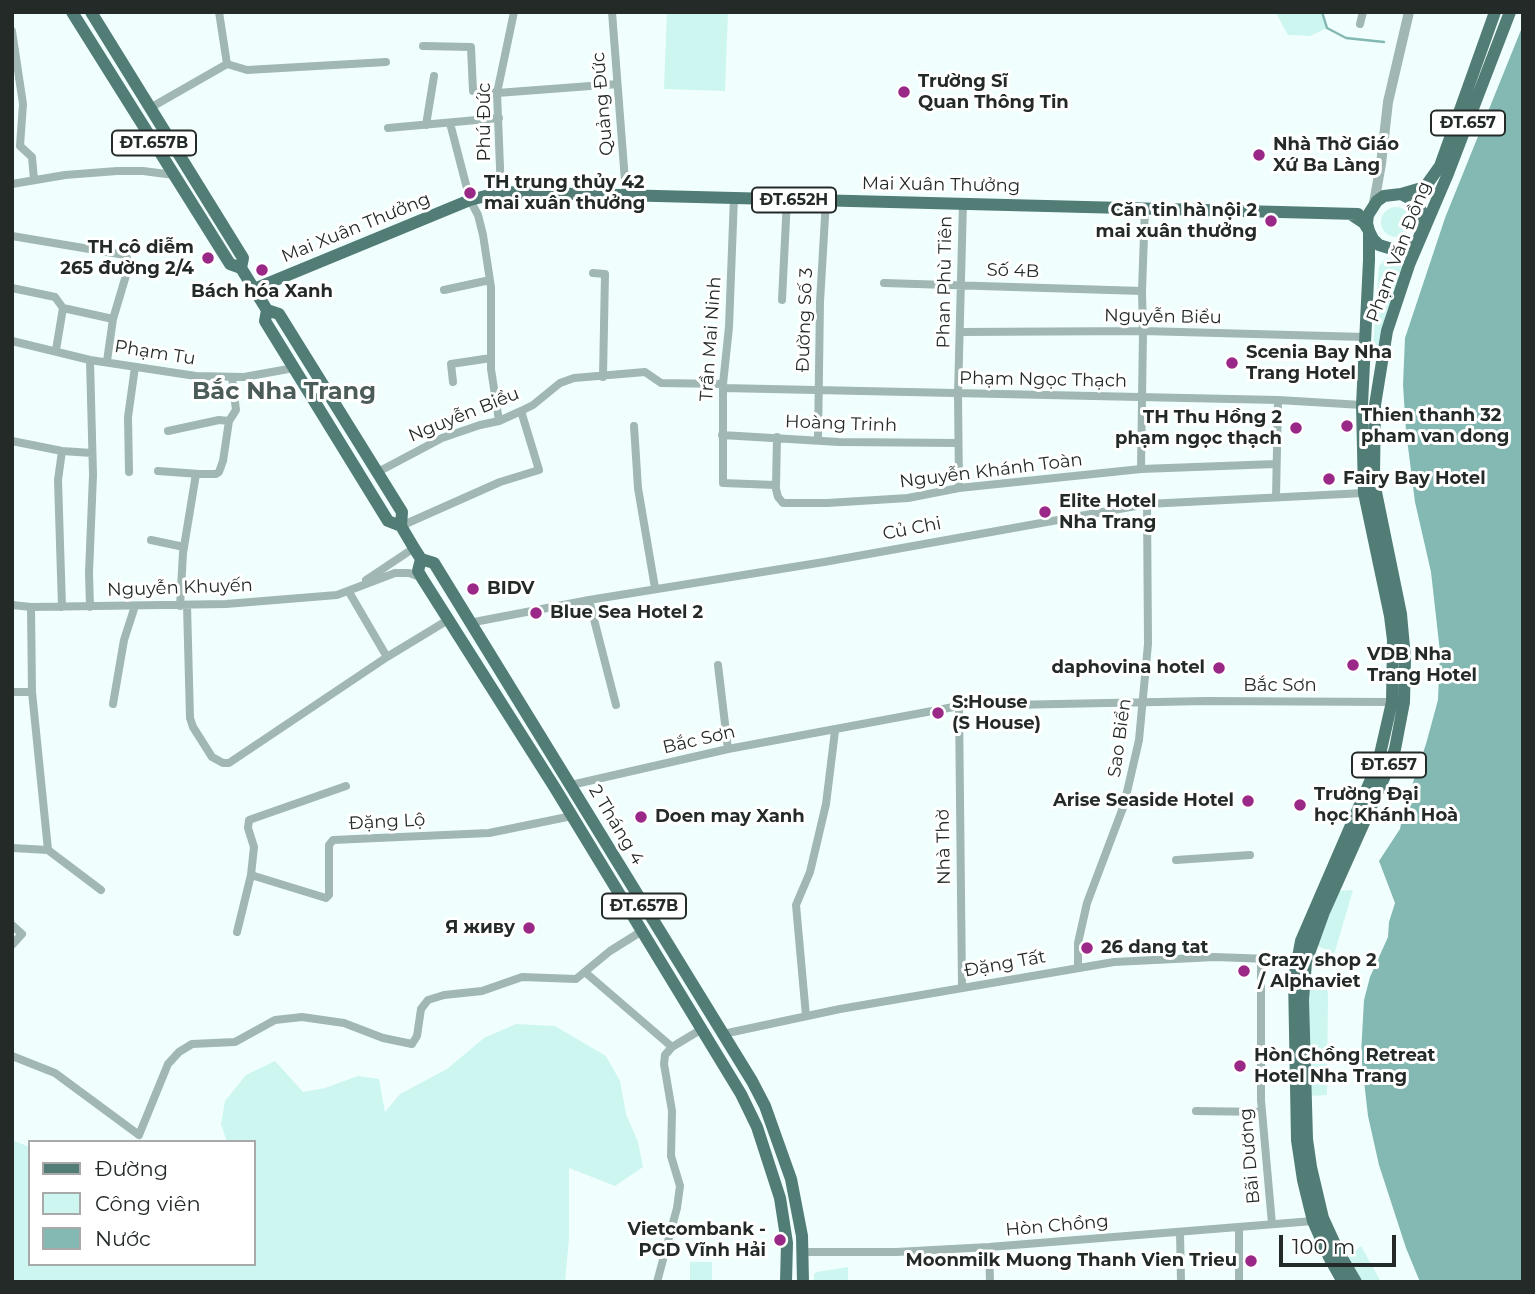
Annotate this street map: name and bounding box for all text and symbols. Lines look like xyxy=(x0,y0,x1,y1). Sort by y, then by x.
street label: Quảng Đức xyxy=(588,51,618,157)
place label: Trường Sĩ Quan Thông Tin xyxy=(918,71,1069,114)
street label: Phú Đức xyxy=(474,83,496,161)
marker: Trường Sĩ Quan Thông Tin xyxy=(896,84,912,100)
road number: ĐT.657 xyxy=(1431,111,1505,136)
road number: ĐT.657B xyxy=(112,130,196,155)
place label: Nhà Thờ Giáo Xứ Ba Làng xyxy=(1273,134,1399,176)
marker: Nhà Thờ Giáo Xứ Ba Làng xyxy=(1251,147,1267,163)
place label: TH trung thủy 42 mai xuân thưởng xyxy=(484,172,645,214)
street label: Mai Xuân Thưởng xyxy=(862,173,1020,197)
street label: Phạm Văn Đồng xyxy=(1362,178,1436,326)
marker: TH trung thủy 42 mai xuân thưởng xyxy=(462,185,478,201)
street label: Mai Xuân Thưởng xyxy=(279,188,433,268)
road number: ĐT.652H xyxy=(752,188,836,212)
place label: Căn tin hà nội 2 mai xuân thưởng xyxy=(1096,200,1257,242)
marker: Căn tin hà nội 2 mai xuân thưởng xyxy=(1263,213,1279,229)
street label: Phan Phù Tiên xyxy=(933,215,957,349)
place label: TH cô diễm 265 đường 2/4 xyxy=(60,237,194,280)
marker: TH cô diễm 265 đường 2/4 xyxy=(200,250,216,266)
street label: Số 4B xyxy=(986,259,1040,283)
marker: Bách hóa Xanh xyxy=(254,262,270,278)
street label: Đường Số 3 xyxy=(792,267,818,373)
street label: Trần Mai Ninh xyxy=(696,276,726,402)
place label: Bách hóa Xanh xyxy=(191,281,333,303)
street label: Nguyễn Biểu xyxy=(1104,305,1222,329)
street label: Phạm Tu xyxy=(113,336,197,370)
place label: Scenia Bay Nha Trang Hotel xyxy=(1246,342,1392,384)
marker: Scenia Bay Nha Trang Hotel xyxy=(1224,355,1240,371)
street label: Phạm Ngọc Thạch xyxy=(959,368,1127,392)
district label: Bắc Nha Trang xyxy=(192,378,376,406)
street label: Nguyễn Biểu xyxy=(405,383,523,447)
place label: Thien thanh 32 pham van dong xyxy=(1361,405,1509,448)
place label: TH Thu Hồng 2 phạm ngọc thạch xyxy=(1115,407,1282,450)
street label: Hoàng Trinh xyxy=(785,411,897,437)
marker: Thien thanh 32 pham van dong xyxy=(1339,418,1355,434)
marker: TH Thu Hồng 2 phạm ngọc thạch xyxy=(1288,420,1304,436)
street label: Nguyễn Khánh Toàn xyxy=(898,449,1084,493)
place label: Fairy Bay Hotel xyxy=(1343,468,1486,490)
marker: Fairy Bay Hotel xyxy=(1321,471,1337,487)
place label: Elite Hotel Nha Trang xyxy=(1059,491,1157,534)
marker: Elite Hotel Nha Trang xyxy=(1037,504,1053,520)
street label: Củ Chi xyxy=(881,513,943,545)
street label: Nguyễn Khuyến xyxy=(107,575,253,601)
place label: BIDV xyxy=(487,578,535,600)
marker: BIDV xyxy=(465,581,481,597)
place label: Blue Sea Hotel 2 xyxy=(550,602,703,624)
marker: Blue Sea Hotel 2 xyxy=(528,605,544,621)
place label: VDB Nha Trang Hotel xyxy=(1367,644,1477,686)
place label: daphovina hotel xyxy=(1052,657,1205,679)
marker: VDB Nha Trang Hotel xyxy=(1345,657,1361,673)
marker: daphovina hotel xyxy=(1211,660,1227,676)
street label: Bắc Sơn xyxy=(1243,675,1317,697)
place label: S:House (S House) xyxy=(952,692,1041,734)
street label: Sao Biển xyxy=(1104,697,1136,779)
marker: S:House (S House) xyxy=(930,705,946,721)
street label: Bắc Sơn xyxy=(661,721,737,759)
road number: ĐT.657 xyxy=(1352,752,1426,778)
street label: 2 Tháng 4 xyxy=(584,781,648,869)
place label: Trường Đại học Khánh Hoà xyxy=(1314,784,1458,826)
place label: Arise Seaside Hotel xyxy=(1053,790,1234,812)
marker: Arise Seaside Hotel xyxy=(1240,793,1256,809)
marker: Trường Đại học Khánh Hoà xyxy=(1292,797,1308,813)
place label: Doen may Xanh xyxy=(655,806,805,828)
street label: Đặng Lộ xyxy=(348,809,426,835)
marker: Doen may Xanh xyxy=(633,809,649,825)
street label: Nhà Thờ xyxy=(933,809,955,885)
road number: ĐT.657B xyxy=(602,893,686,918)
place label: Я живу xyxy=(445,917,515,939)
marker: Я живу xyxy=(521,920,537,936)
place label: 26 dang tat xyxy=(1101,937,1208,959)
marker: 26 dang tat xyxy=(1079,940,1095,956)
street label: Đặng Tất xyxy=(962,946,1048,982)
place label: Crazy shop 2 / Alphaviet xyxy=(1258,950,1377,992)
marker: Crazy shop 2 / Alphaviet xyxy=(1236,963,1252,979)
place label: Hòn Chồng Retreat Hotel Nha Trang xyxy=(1254,1045,1435,1088)
marker: Hòn Chồng Retreat Hotel Nha Trang xyxy=(1232,1058,1248,1074)
street label: Bãi Dương xyxy=(1235,1107,1265,1205)
legend xyxy=(28,1140,256,1266)
text: Đường xyxy=(95,1156,168,1181)
text: Công viên xyxy=(95,1191,201,1216)
street label: Hòn Chồng xyxy=(1004,1211,1110,1241)
place label: Vietcombank - PGD Vĩnh Hải xyxy=(628,1219,766,1262)
scale bar xyxy=(1283,1220,1400,1264)
text: Nước xyxy=(95,1226,151,1251)
marker: Vietcombank - PGD Vĩnh Hải xyxy=(772,1232,788,1248)
text: 100 m xyxy=(1292,1234,1355,1259)
place label: Moonmilk Muong Thanh Vien Trieu xyxy=(906,1250,1237,1272)
marker: Moonmilk Muong Thanh Vien Trieu xyxy=(1243,1253,1259,1269)

